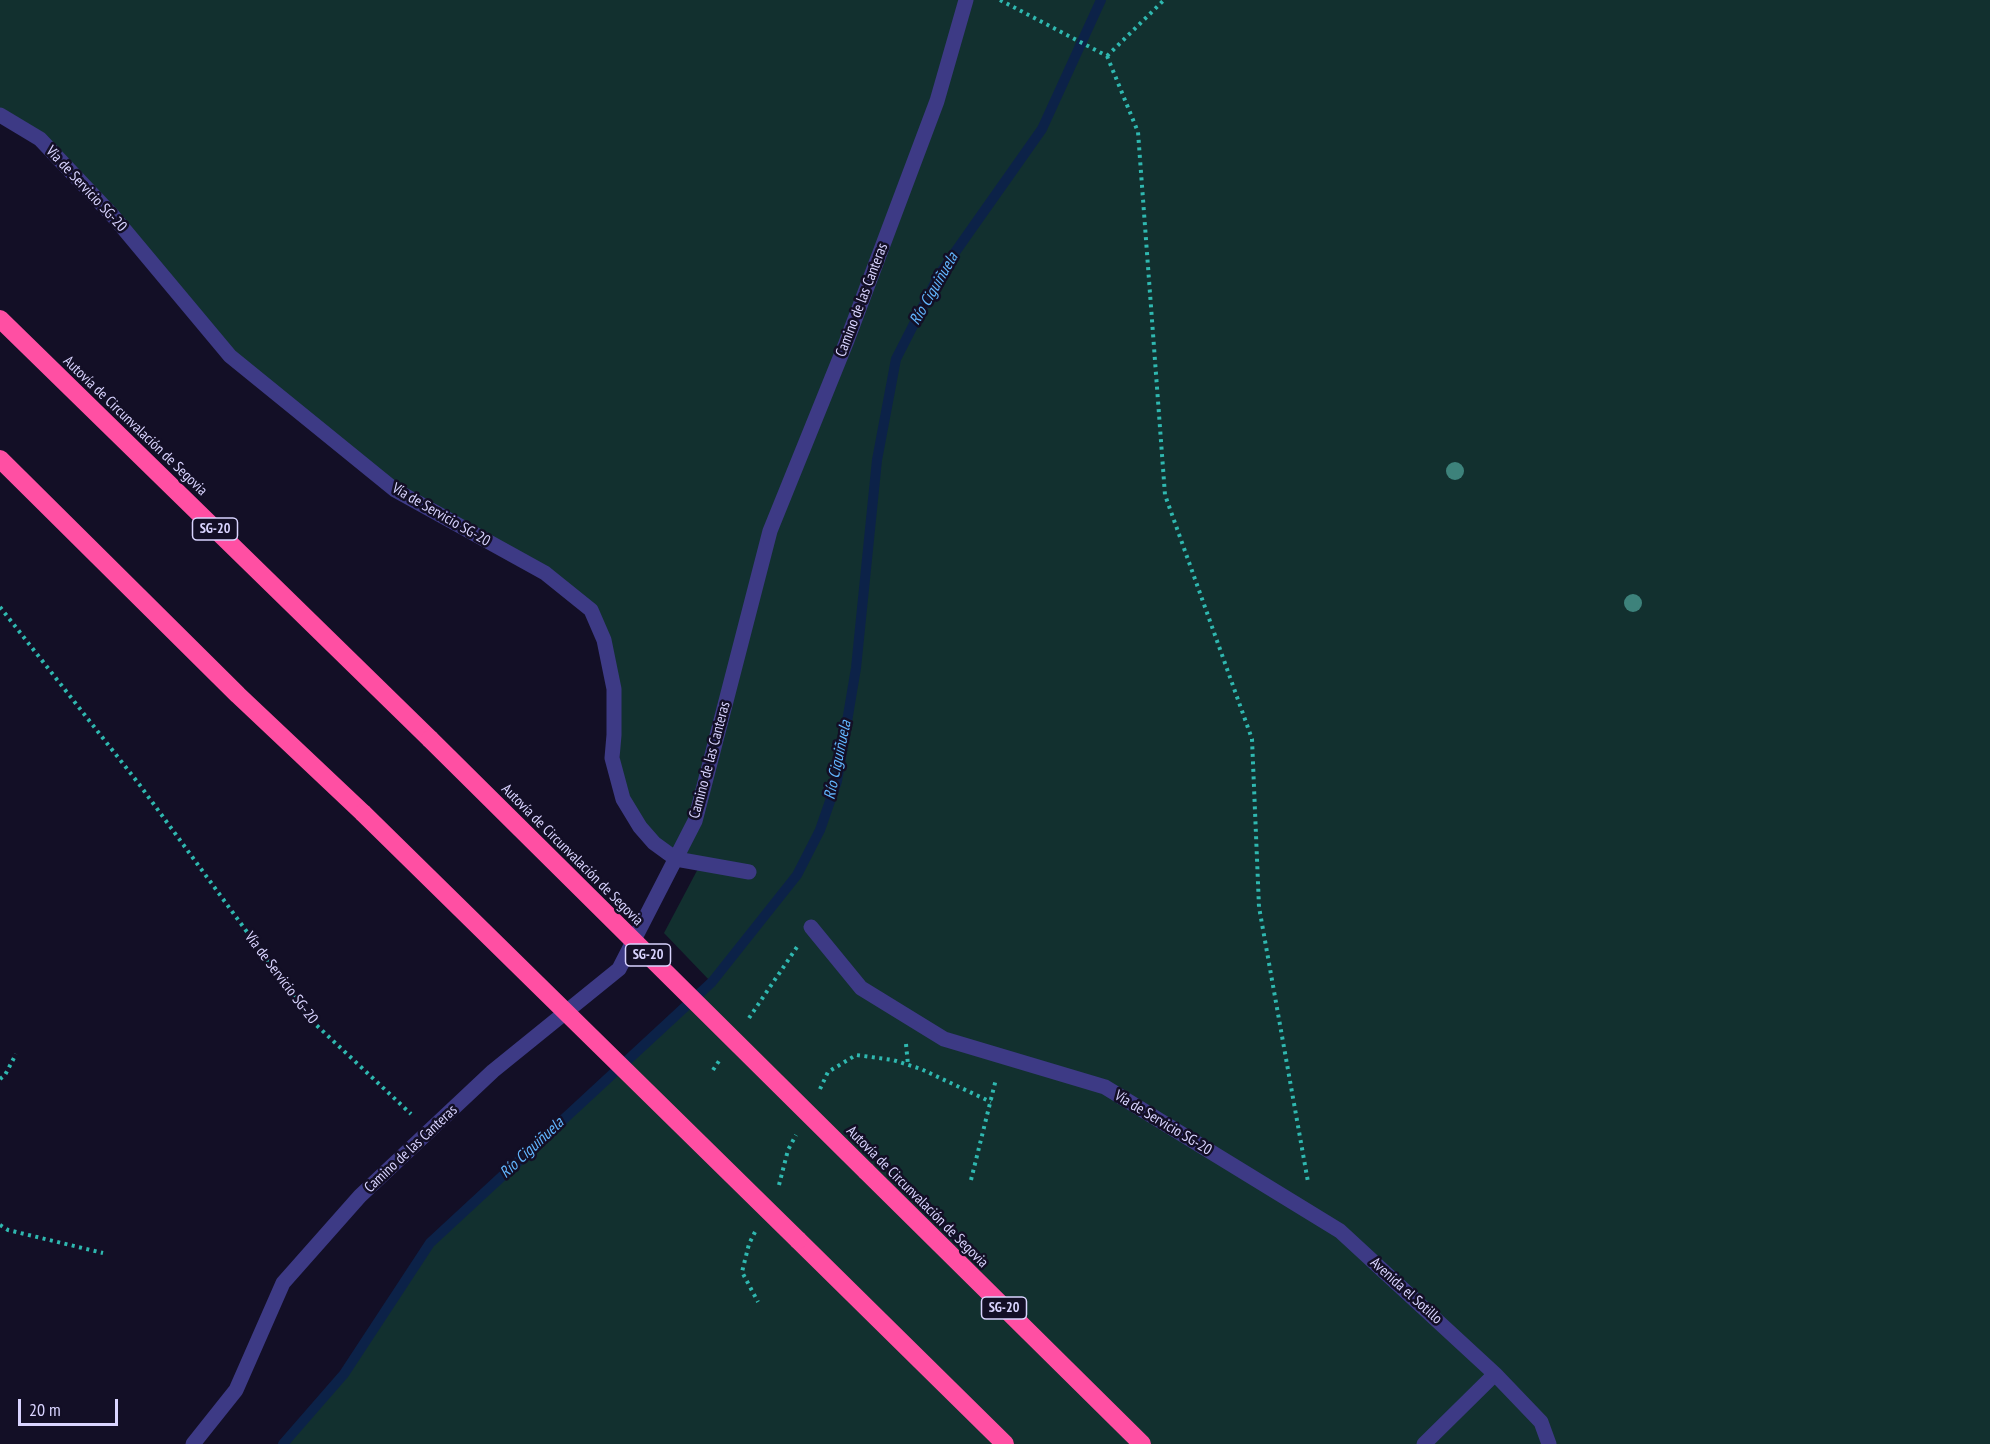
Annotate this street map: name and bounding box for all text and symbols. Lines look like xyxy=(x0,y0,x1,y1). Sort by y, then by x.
street label: Vía de Servicio SG-20 xyxy=(42,142,130,236)
street label: Camino de las Canteras xyxy=(832,241,892,359)
water label: Río Ciguiñuela xyxy=(906,249,962,329)
street label: Autovía de Circunvalación de Segovia xyxy=(59,352,211,500)
street label: Vía de Servicio SG-20 xyxy=(389,480,493,550)
road number: SG-20 xyxy=(192,518,238,540)
street label: Camino de las Canteras xyxy=(686,700,734,820)
water label: Río Ciguiñuela xyxy=(820,719,856,801)
street label: Autovía de Circunvalación de Segovia xyxy=(497,780,647,930)
street label: Vía de Servicio SG-20 xyxy=(241,928,321,1028)
road number: SG-20 xyxy=(626,944,670,966)
street label: Vía de Servicio SG-20 xyxy=(1111,1087,1215,1159)
street label: Camino de las Canteras xyxy=(361,1101,461,1197)
water label: Río Ciguiñuela xyxy=(496,1114,568,1182)
street label: Autovía de Circunvalación de Segovia xyxy=(842,1122,992,1272)
street label: Avenida el Sotillo xyxy=(1366,1254,1446,1328)
road number: SG-20 xyxy=(982,1297,1026,1319)
scale bar xyxy=(21,1387,122,1425)
text: 20 m xyxy=(29,1398,61,1421)

